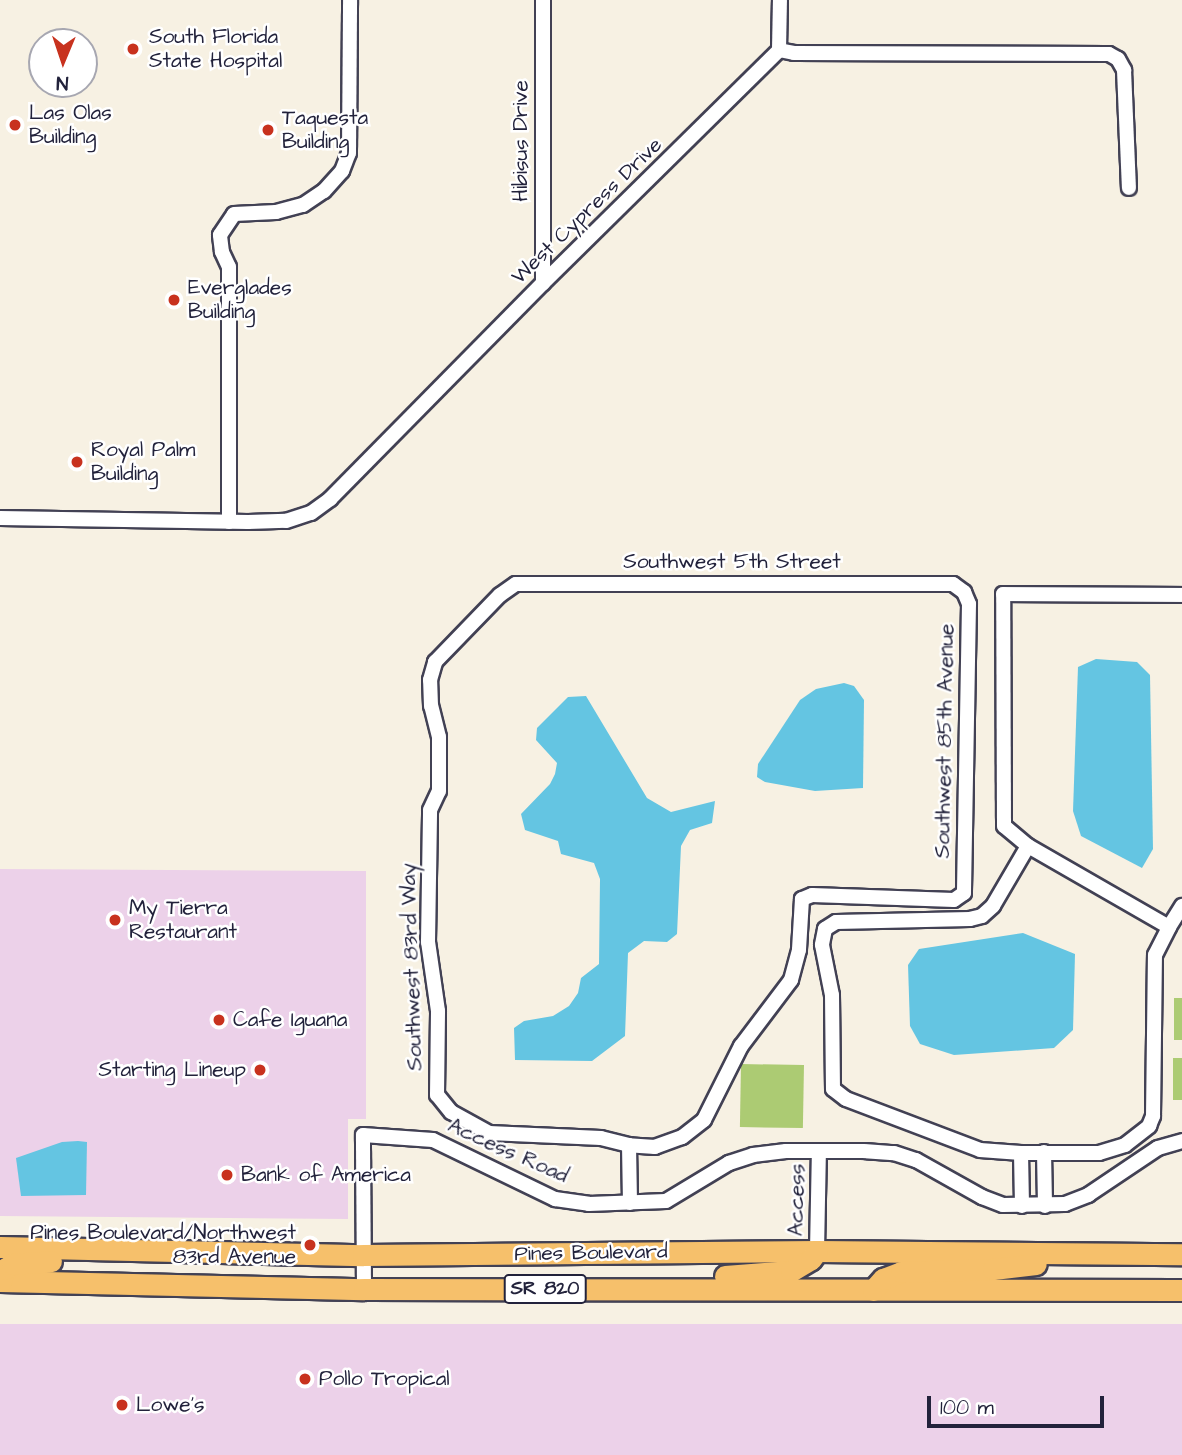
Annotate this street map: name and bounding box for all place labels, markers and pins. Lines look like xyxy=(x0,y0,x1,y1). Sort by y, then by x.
place label: South Florida State Hospital xyxy=(149,24,282,74)
marker: South Florida State Hospital xyxy=(123,39,143,59)
place label: Las Olas Building xyxy=(29,100,112,150)
place label: Taquesta Building xyxy=(282,105,368,155)
marker: Las Olas Building xyxy=(7,117,23,133)
marker: Taquesta Building xyxy=(260,122,276,138)
place label: Everglades Building xyxy=(188,275,292,325)
marker: Everglades Building xyxy=(166,292,182,308)
place label: Royal Palm Building xyxy=(91,437,195,487)
marker: Royal Palm Building xyxy=(69,454,85,470)
place label: My Tierra Restaurant xyxy=(129,895,237,945)
marker: My Tierra Restaurant xyxy=(107,912,123,928)
place label: Cafe Iguana xyxy=(233,1007,347,1033)
marker: Cafe Iguana xyxy=(211,1012,227,1028)
place label: Starting Lineup xyxy=(98,1057,246,1083)
marker: Starting Lineup xyxy=(252,1062,268,1078)
place label: Bank of America xyxy=(241,1162,411,1188)
marker: Bank of America xyxy=(219,1167,235,1183)
place label: Pines Boulevard/Northwest 83rd Avenue xyxy=(30,1220,296,1270)
marker: Pines Boulevard/Northwest 83rd Avenue xyxy=(302,1237,318,1253)
place label: Pollo Tropical xyxy=(319,1366,450,1392)
marker: Pollo Tropical xyxy=(297,1371,313,1387)
place label: Lowe's xyxy=(136,1392,205,1418)
marker: Lowe's xyxy=(114,1397,130,1413)

